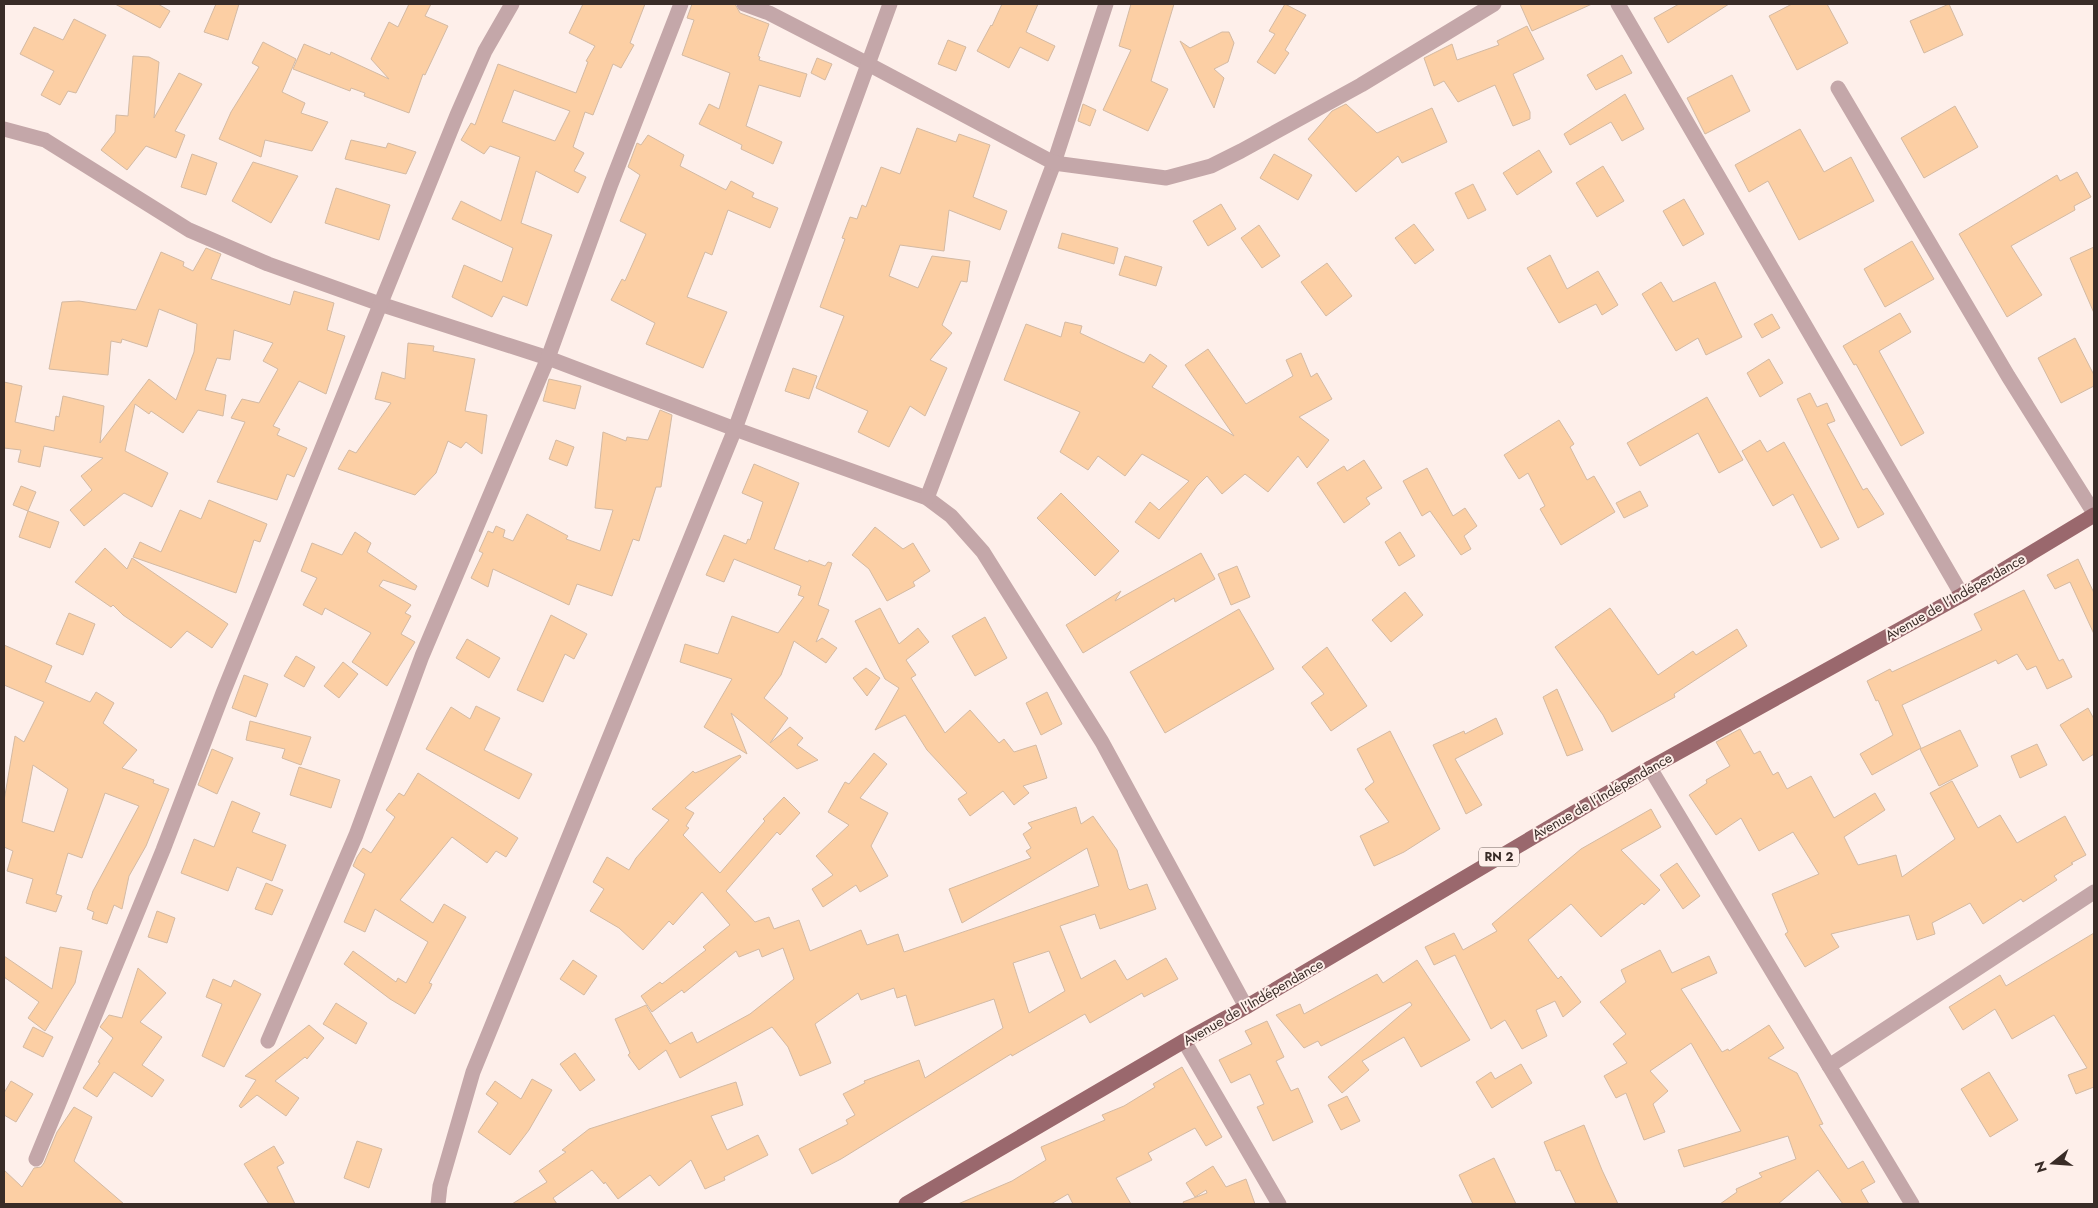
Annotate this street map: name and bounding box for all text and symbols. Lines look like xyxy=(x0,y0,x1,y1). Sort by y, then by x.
street label: Avenue de l'Indépendance xyxy=(1881,549,2029,645)
street label: Avenue de l'Indépendance xyxy=(1528,748,1676,844)
road number: RN 2 xyxy=(1479,848,1519,866)
street label: Avenue de l'Indépendance xyxy=(1179,954,1327,1050)
north arrow xyxy=(2028,1138,2078,1188)
text: N xyxy=(2029,1159,2052,1175)

